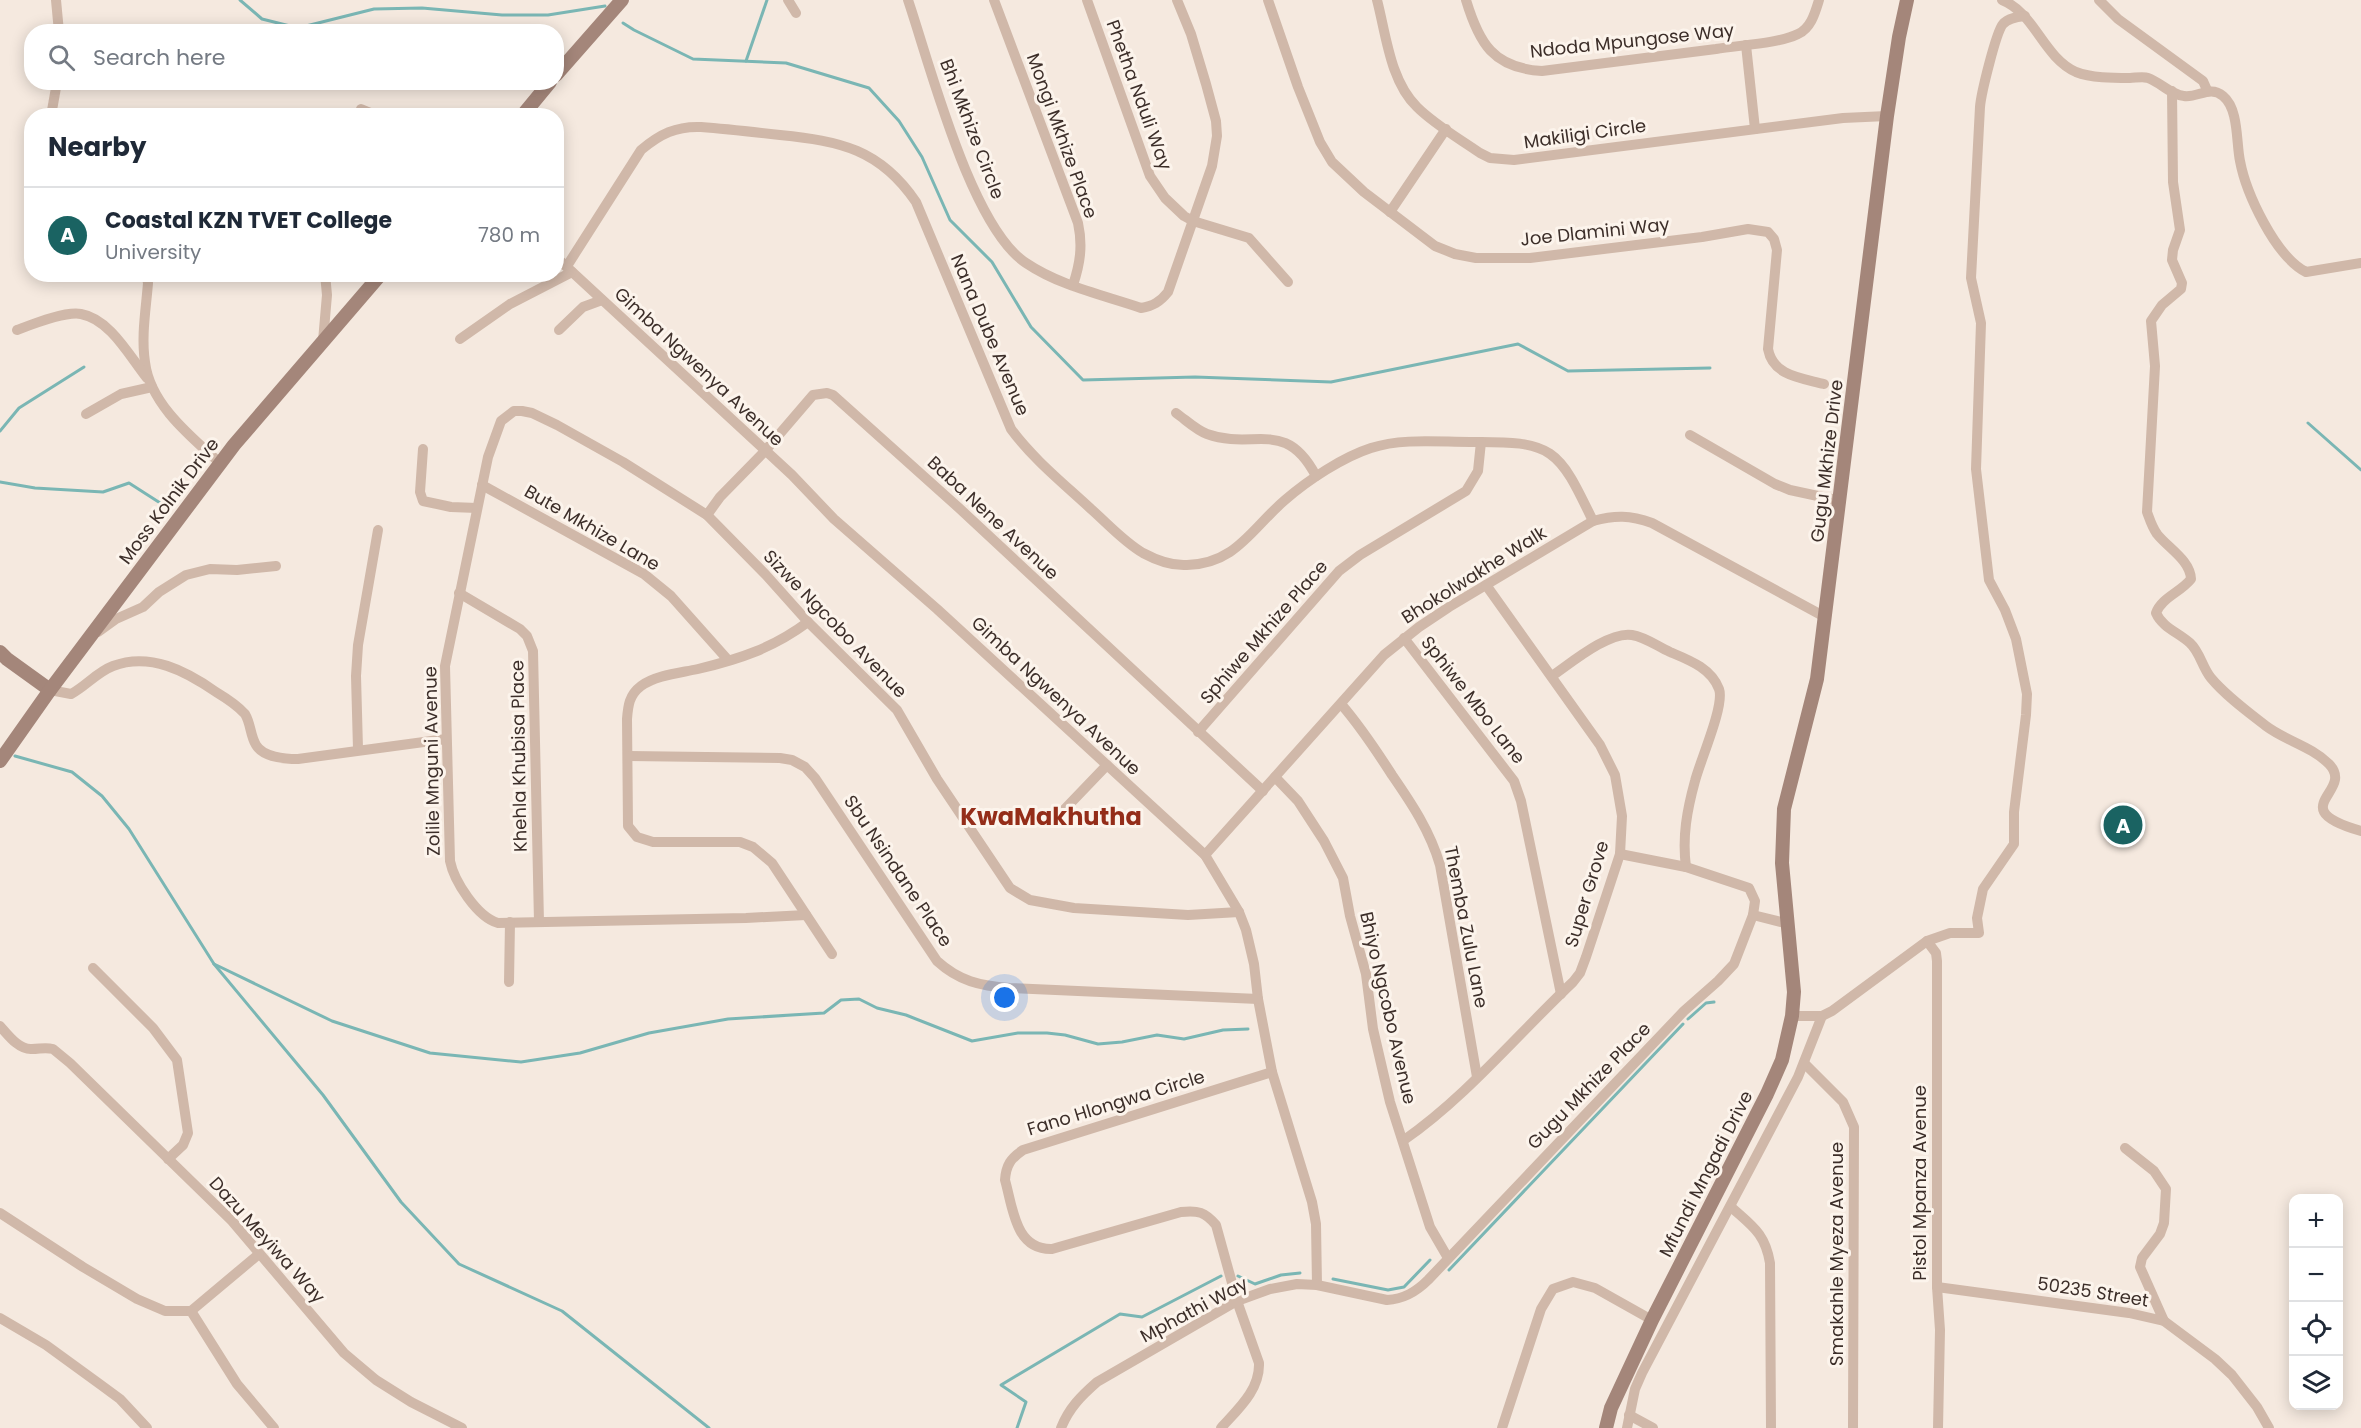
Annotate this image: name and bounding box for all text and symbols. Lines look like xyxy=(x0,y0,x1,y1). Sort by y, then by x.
street label: Phetha Nduli Way xyxy=(1101,16,1178,173)
street label: Ndoda Mpungose Way xyxy=(1529,17,1735,64)
search box xyxy=(24,24,564,90)
icon: search xyxy=(45,41,78,74)
text: Search here xyxy=(93,42,226,73)
street label: Mongi Mkhize Place xyxy=(1021,50,1104,222)
street label: Bhi Mkhize Circle xyxy=(934,55,1011,202)
street label: Makiligi Circle xyxy=(1522,113,1648,154)
text: Nearby xyxy=(48,129,146,165)
text: Coastal KZN TVET College xyxy=(105,205,392,236)
street label: Joe Dlamini Way xyxy=(1519,211,1671,252)
text: A xyxy=(60,221,75,249)
text: 780 m xyxy=(478,221,540,249)
text: University xyxy=(105,238,201,266)
street label: Nana Dube Avenue xyxy=(945,250,1036,419)
street label: Gimba Ngwenya Avenue xyxy=(609,281,789,452)
street label: Gugu Mkhize Drive xyxy=(1804,378,1849,544)
street label: Moss Kolnik Drive xyxy=(113,432,224,569)
street label: Baba Nene Avenue xyxy=(922,450,1064,585)
street label: Bute Mkhize Lane xyxy=(520,479,665,577)
street label: Bhokolwakhe Walk xyxy=(1397,520,1552,629)
street label: Sizwe Ngcobo Avenue xyxy=(758,544,913,703)
street label: Sphiwe Mkhize Place xyxy=(1194,554,1333,709)
street label: Gimba Ngwenya Avenue xyxy=(966,610,1146,781)
street label: Sphiwe Mbo Lane xyxy=(1416,631,1531,769)
street label: Khehla Khubisa Place xyxy=(504,660,533,852)
street label: Zolile Mnguni Avenue xyxy=(417,666,446,856)
street label: Sbu Nsindane Place xyxy=(838,790,959,951)
district label: KwaMakhutha xyxy=(960,800,1142,833)
pin: A xyxy=(2104,802,2142,848)
street label: Super Grove xyxy=(1558,837,1615,950)
street label: Themba Zulu Lane xyxy=(1439,844,1494,1010)
street label: Bhiyo Ngcobo Avenue xyxy=(1354,909,1423,1107)
your location xyxy=(990,983,1019,1012)
street label: Gugu Mkhize Place xyxy=(1521,1017,1656,1155)
street label: Fano Hlongwa Circle xyxy=(1024,1064,1208,1141)
street label: Pistol Mpanza Avenue xyxy=(1907,1085,1932,1281)
street label: Mfundi Mngadi Drive xyxy=(1653,1086,1758,1261)
street label: Smakahle Myeza Avenue xyxy=(1824,1142,1849,1366)
street label: Dazu Meyiwa Way xyxy=(204,1171,331,1308)
map controls xyxy=(2289,1194,2343,1410)
button: + xyxy=(2289,1194,2343,1248)
button: − xyxy=(2289,1248,2343,1302)
street label: 50235 Street xyxy=(2036,1270,2151,1313)
street label: Mphathi Way xyxy=(1136,1271,1252,1348)
button: locate xyxy=(2289,1302,2343,1356)
button: layers xyxy=(2289,1356,2343,1410)

